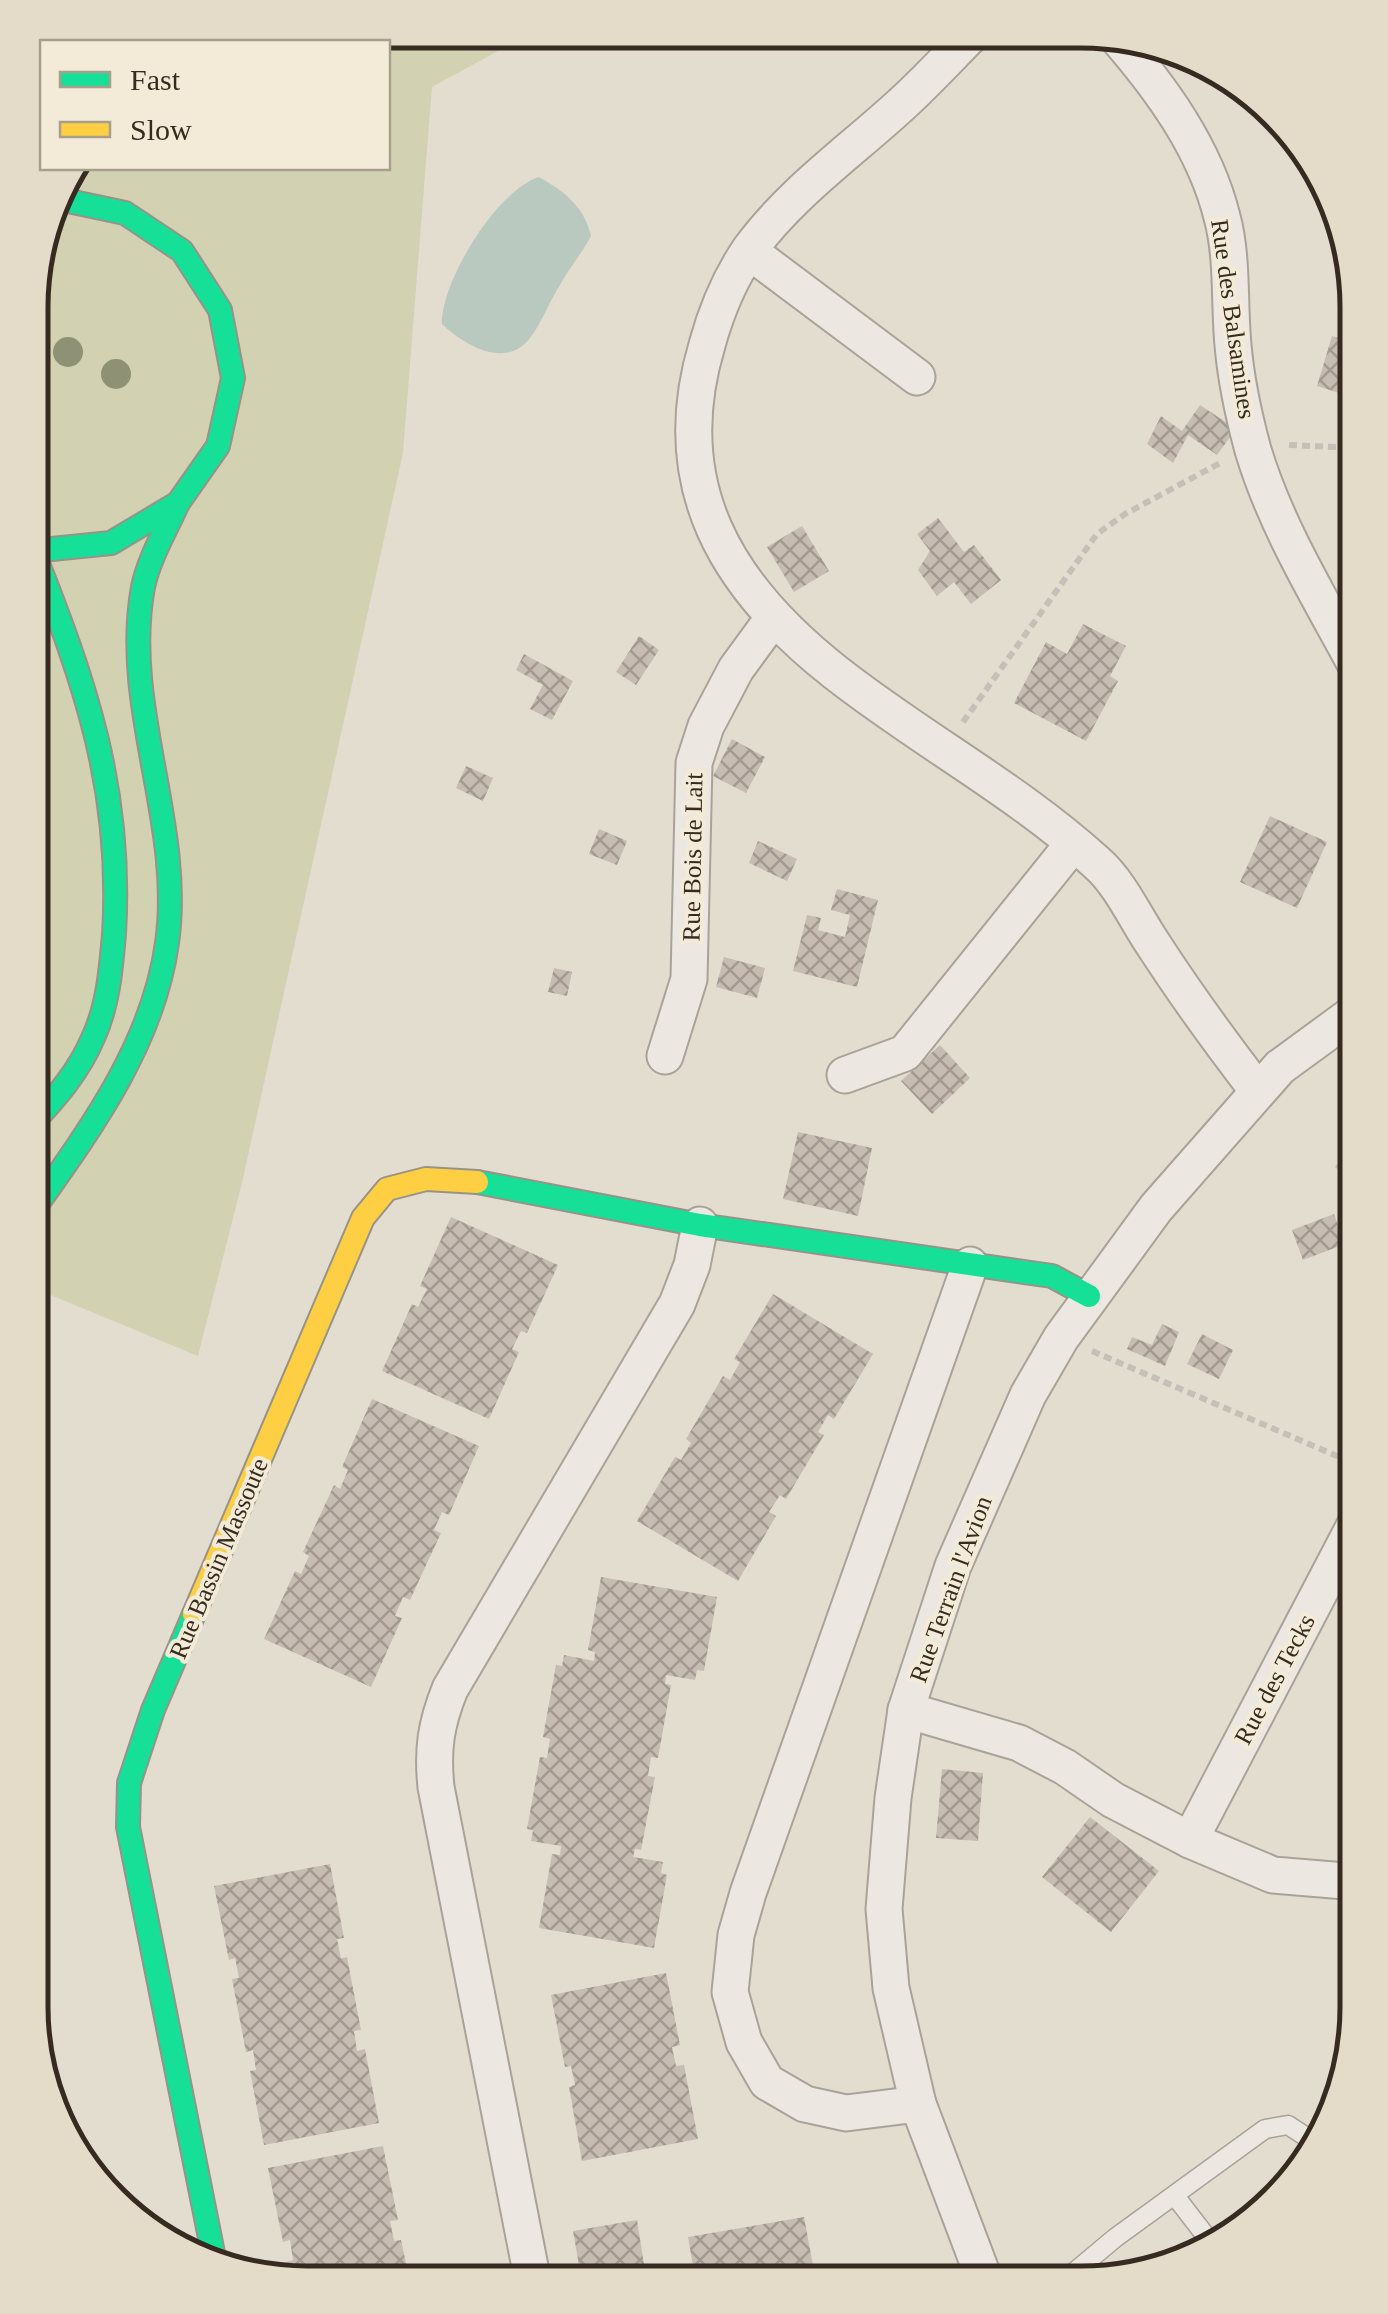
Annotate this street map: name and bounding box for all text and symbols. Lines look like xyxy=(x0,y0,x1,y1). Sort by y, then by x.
legend xyxy=(40,40,390,170)
text: Fast xyxy=(130,63,181,96)
text: Slow xyxy=(130,113,192,146)
street label: Rue des Balsamines xyxy=(1206,217,1261,421)
street label: Rue Bois de Lait xyxy=(678,772,707,942)
street label: Rue Bassin Massoute xyxy=(164,1454,273,1663)
street label: Rue Terrain l'Avion xyxy=(904,1492,997,1686)
street label: Rue des Tecks xyxy=(1229,1610,1320,1749)

